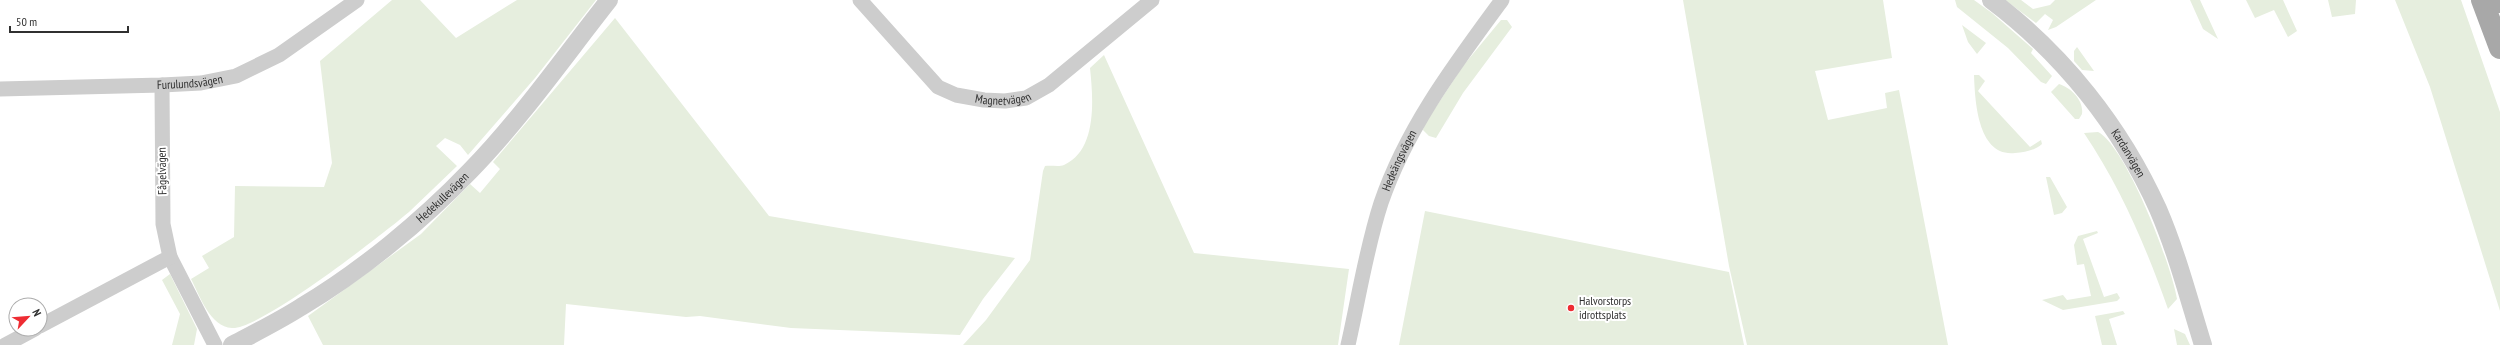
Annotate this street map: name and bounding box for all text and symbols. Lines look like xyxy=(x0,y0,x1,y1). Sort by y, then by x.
scale bar xyxy=(10,8,128,34)
text: 50 m xyxy=(16,14,37,29)
street label: Furulundsvägen xyxy=(157,71,224,92)
street label: Magnetvägen xyxy=(974,89,1034,108)
street label: Kardanvägen xyxy=(2108,126,2149,180)
street label: Hedeängsvägen xyxy=(1378,127,1420,193)
street label: Fågelvägen xyxy=(154,147,169,195)
street label: Hedekullevägen xyxy=(413,169,472,226)
place label: Halvorstorps idrottsplats xyxy=(1579,293,1631,322)
north arrow xyxy=(8,297,48,337)
marker: Halvorstorps idrottsplats xyxy=(1566,303,1576,313)
text: N xyxy=(29,307,45,318)

